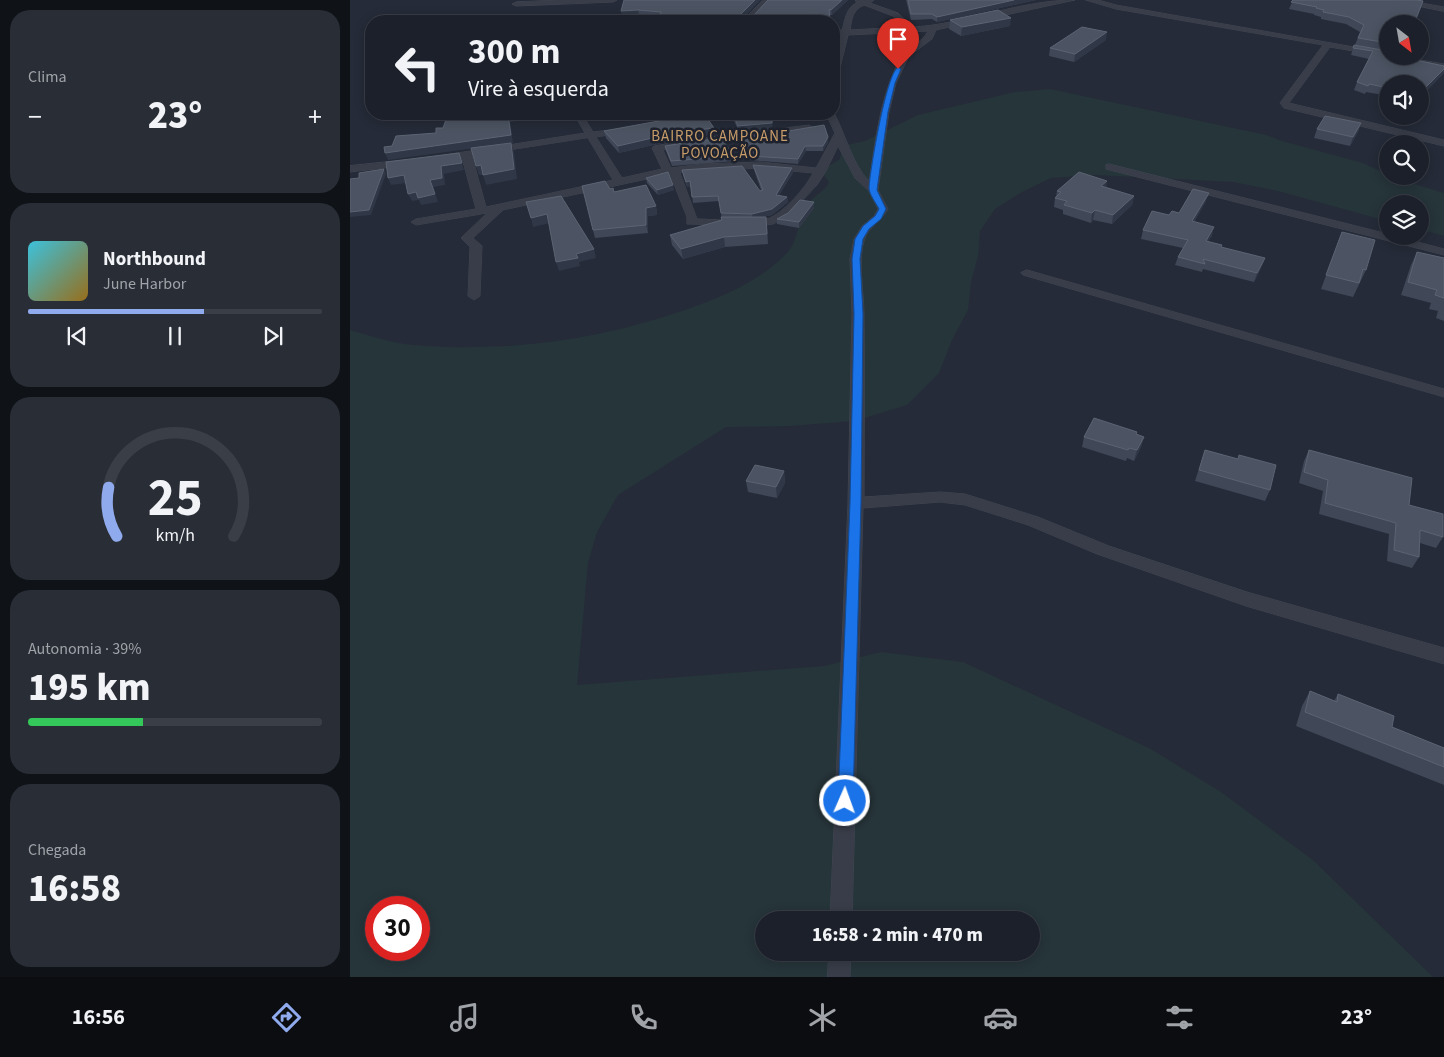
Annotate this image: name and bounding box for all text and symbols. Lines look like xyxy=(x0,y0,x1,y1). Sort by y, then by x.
north arrow xyxy=(1379,15,1429,65)
map controls xyxy=(1379,15,1429,245)
pin xyxy=(877,18,919,69)
icon: arrive xyxy=(884,25,912,53)
text: 300 m xyxy=(468,27,560,77)
icon: left xyxy=(385,35,450,100)
text: Clima xyxy=(28,66,66,88)
text: Vire à esquerda xyxy=(468,73,609,105)
button: sound xyxy=(1379,75,1429,125)
text: 23° xyxy=(148,89,202,143)
text: − xyxy=(28,97,42,137)
text: + xyxy=(308,97,322,137)
district label: BAIRRO CAMPOANE POVOAÇÃO xyxy=(651,126,789,164)
button: search xyxy=(1379,135,1429,185)
button: layers xyxy=(1379,195,1429,245)
text: Northbound xyxy=(103,246,206,273)
text: June Harbor xyxy=(103,273,186,295)
icon: previous xyxy=(63,322,91,350)
icon: pause xyxy=(161,322,189,350)
icon: next xyxy=(259,322,287,350)
text: 25 xyxy=(148,462,202,536)
text: km/h xyxy=(155,523,195,548)
text: Autonomia · 39% xyxy=(28,638,141,660)
text: 195 km xyxy=(28,661,150,715)
position arrow xyxy=(818,774,870,826)
text: Chegada xyxy=(28,839,86,861)
text: 16:58 xyxy=(28,862,121,916)
speed limit sign: 30 xyxy=(365,896,430,961)
text: 16:58 · 2 min · 470 m xyxy=(812,922,983,949)
icon: directions xyxy=(269,1000,304,1035)
icon: music xyxy=(447,1000,482,1035)
icon: phone xyxy=(626,1000,661,1035)
icon: climate xyxy=(805,1000,840,1035)
icon: car xyxy=(983,1000,1018,1035)
icon: filters xyxy=(1162,1000,1197,1035)
text: 16:56 xyxy=(72,1001,125,1033)
text: 23° xyxy=(1341,1001,1372,1033)

